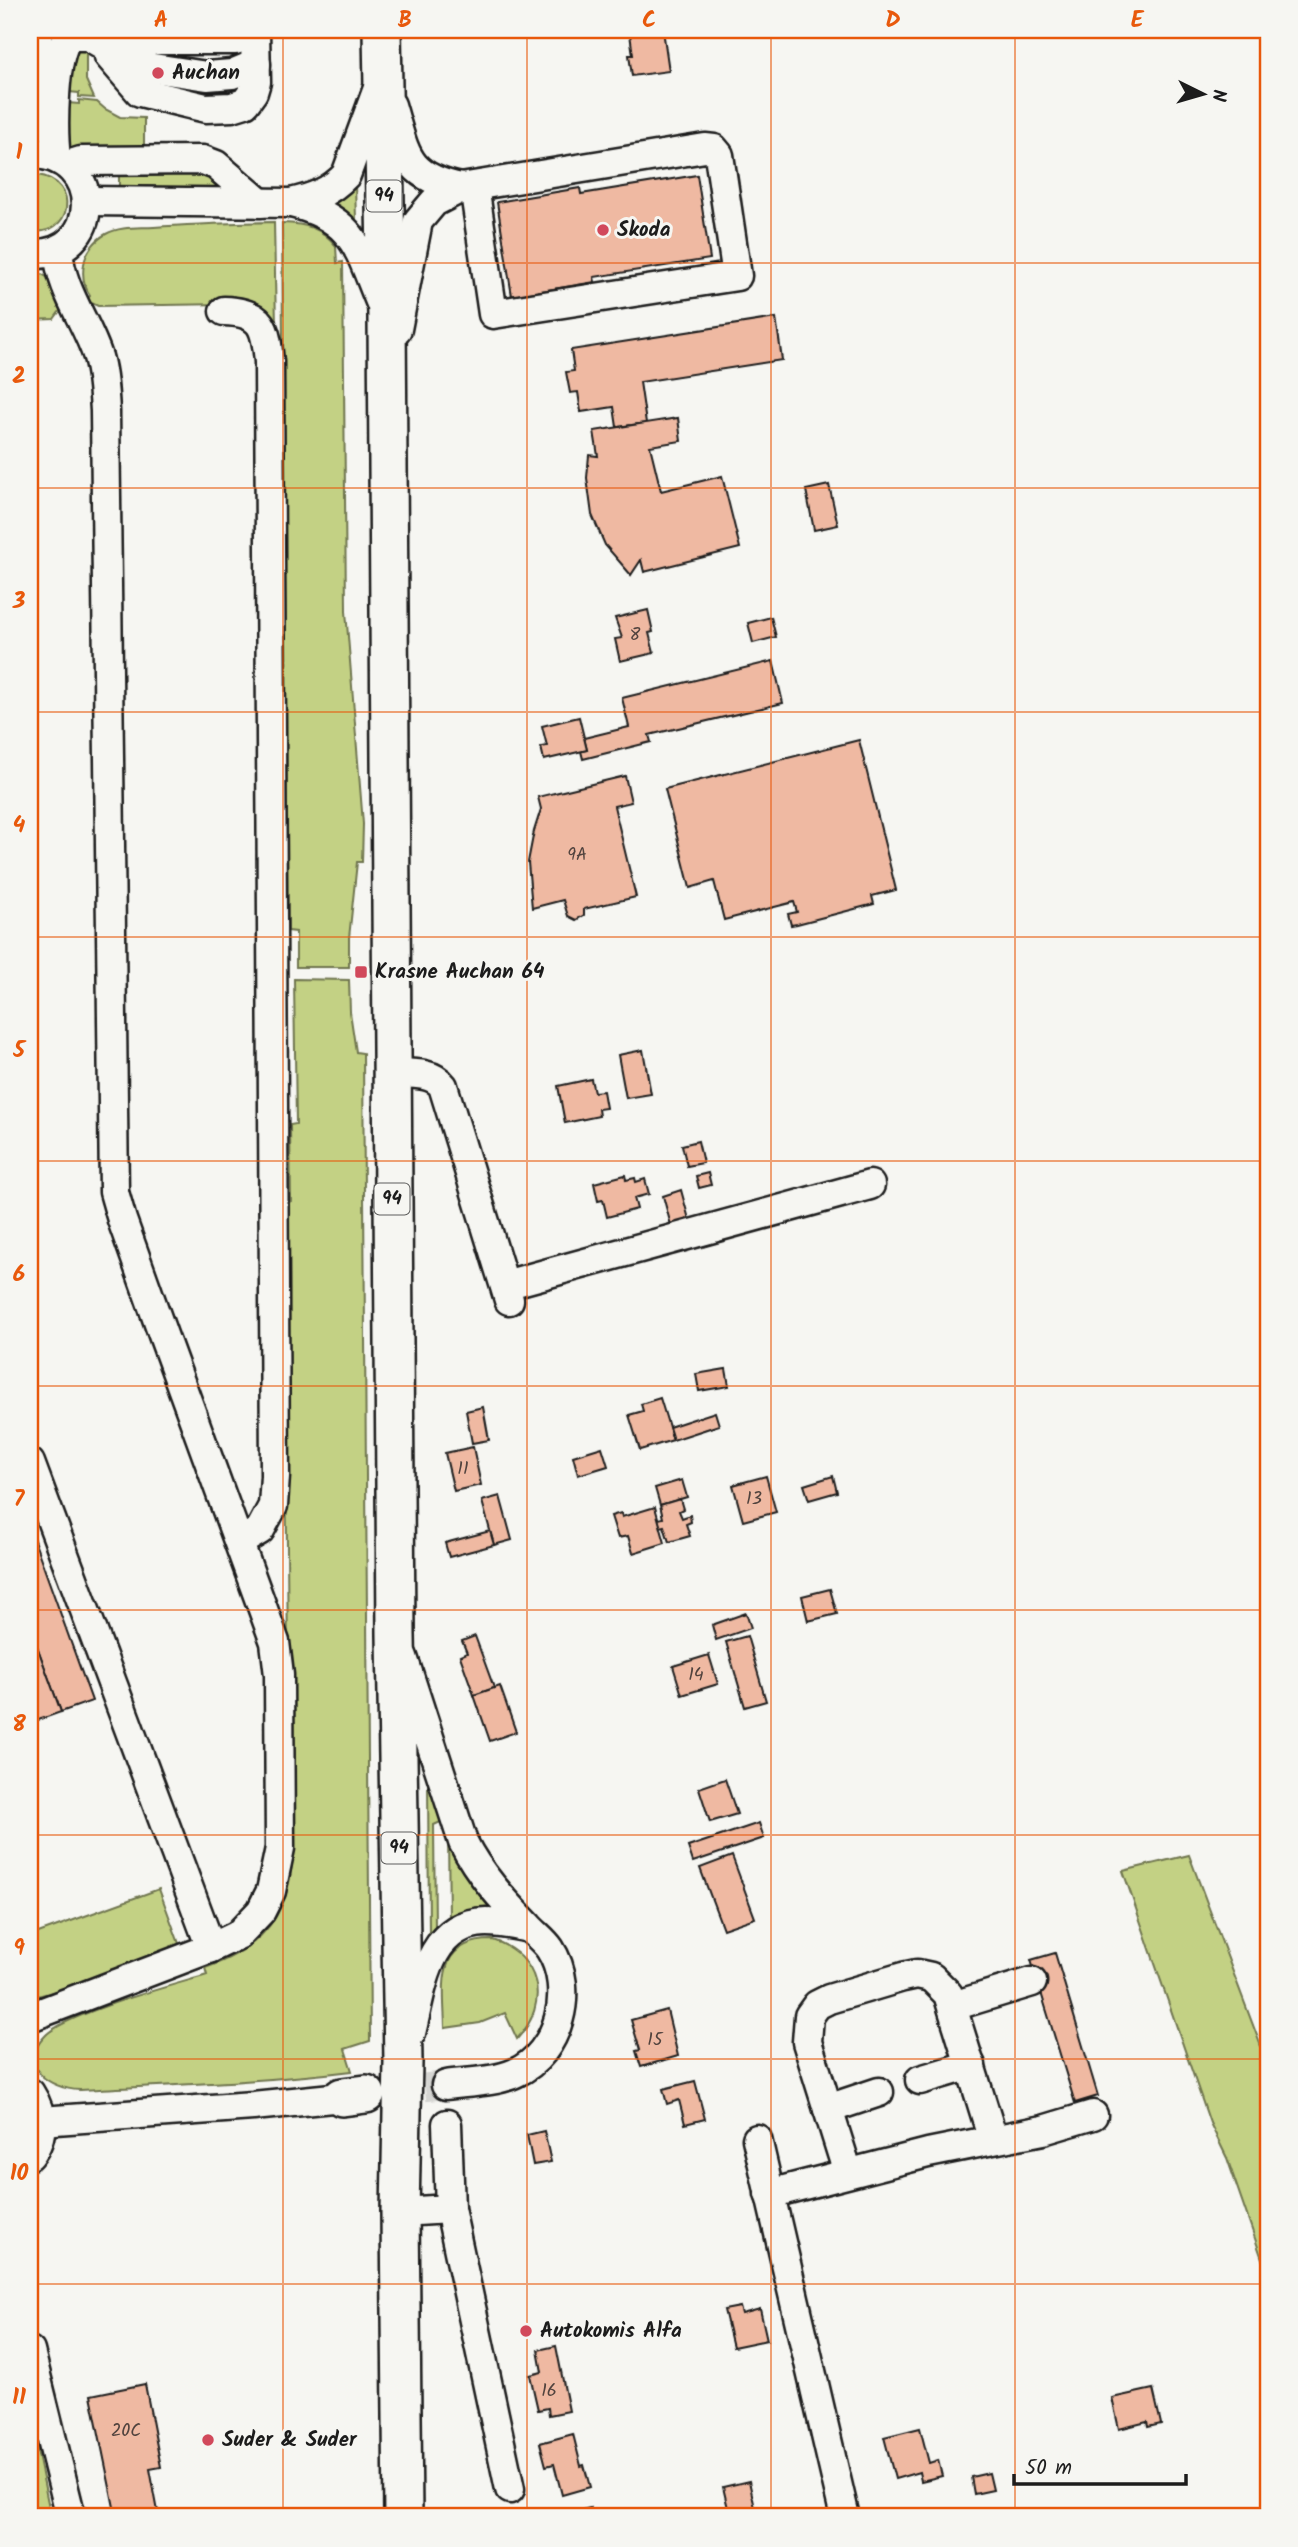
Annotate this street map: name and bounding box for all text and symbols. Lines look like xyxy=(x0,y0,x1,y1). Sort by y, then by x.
text: A xyxy=(154,3,168,39)
text: B xyxy=(398,3,412,39)
text: C xyxy=(642,3,656,39)
text: D xyxy=(885,3,901,39)
text: E xyxy=(1131,3,1145,39)
place label: Auchan xyxy=(172,57,240,90)
north arrow xyxy=(1168,60,1238,130)
marker: Auchan xyxy=(150,65,166,81)
text: N xyxy=(1202,88,1233,103)
text: 1 xyxy=(16,135,23,171)
road number: 94 xyxy=(366,180,402,212)
place label: Skoda xyxy=(617,214,671,247)
marker: Skoda xyxy=(595,222,611,238)
text: 2 xyxy=(12,359,26,395)
text: 3 xyxy=(12,584,26,620)
house number: 8 xyxy=(630,621,641,650)
text: 4 xyxy=(13,808,26,844)
house number: 9A xyxy=(567,841,587,870)
place label: Krasne Auchan 64 xyxy=(375,956,545,989)
marker: Krasne Auchan 64 xyxy=(353,964,369,980)
text: 5 xyxy=(12,1033,27,1069)
road number: 94 xyxy=(374,1184,410,1214)
text: 6 xyxy=(13,1257,25,1293)
house number: 11 xyxy=(457,1455,469,1484)
text: 7 xyxy=(14,1482,26,1518)
house number: 13 xyxy=(746,1485,762,1514)
house number: 14 xyxy=(688,1661,704,1690)
text: 8 xyxy=(12,1707,26,1743)
road number: 94 xyxy=(382,1832,416,1864)
text: 9 xyxy=(13,1931,25,1967)
house number: 15 xyxy=(647,2026,664,2055)
text: 10 xyxy=(10,2156,29,2192)
place label: Autokomis Alfa xyxy=(540,2315,682,2348)
marker: Autokomis Alfa xyxy=(518,2323,534,2339)
house number: 16 xyxy=(541,2377,557,2406)
text: 11 xyxy=(12,2380,26,2416)
house number: 20C xyxy=(111,2417,141,2446)
place label: Suder & Suder xyxy=(222,2424,358,2457)
marker: Suder & Suder xyxy=(200,2432,216,2448)
scale bar xyxy=(1014,2442,1186,2486)
text: 50 m xyxy=(1025,2452,1072,2485)

